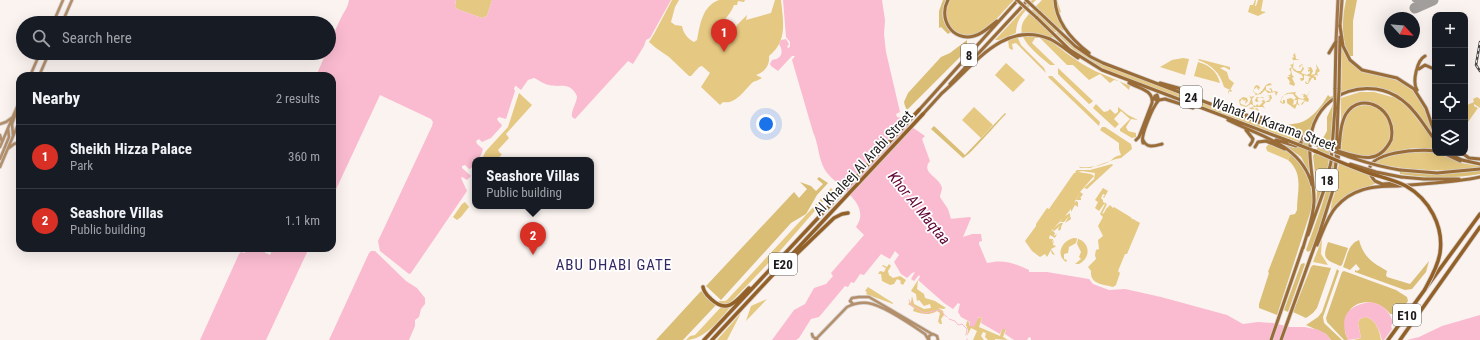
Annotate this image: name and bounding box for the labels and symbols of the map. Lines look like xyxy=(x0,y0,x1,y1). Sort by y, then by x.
north arrow xyxy=(1384,12,1420,48)
pin: 1 xyxy=(711,19,737,52)
road number: 8 xyxy=(961,44,977,66)
road number: 24 xyxy=(1180,86,1202,108)
street label: Wahat Al Karama Street xyxy=(1210,94,1338,154)
street label: Al Khaleej Al Arabi Street xyxy=(810,107,916,219)
your location xyxy=(756,114,776,134)
water label: Khor Al Maqtaa xyxy=(884,168,954,248)
road number: 18 xyxy=(1316,169,1338,191)
pin: 2 xyxy=(520,222,546,255)
road number: E20 xyxy=(769,253,797,275)
district label: ABU DHABI GATE xyxy=(556,256,672,274)
road number: E10 xyxy=(1393,304,1421,326)

